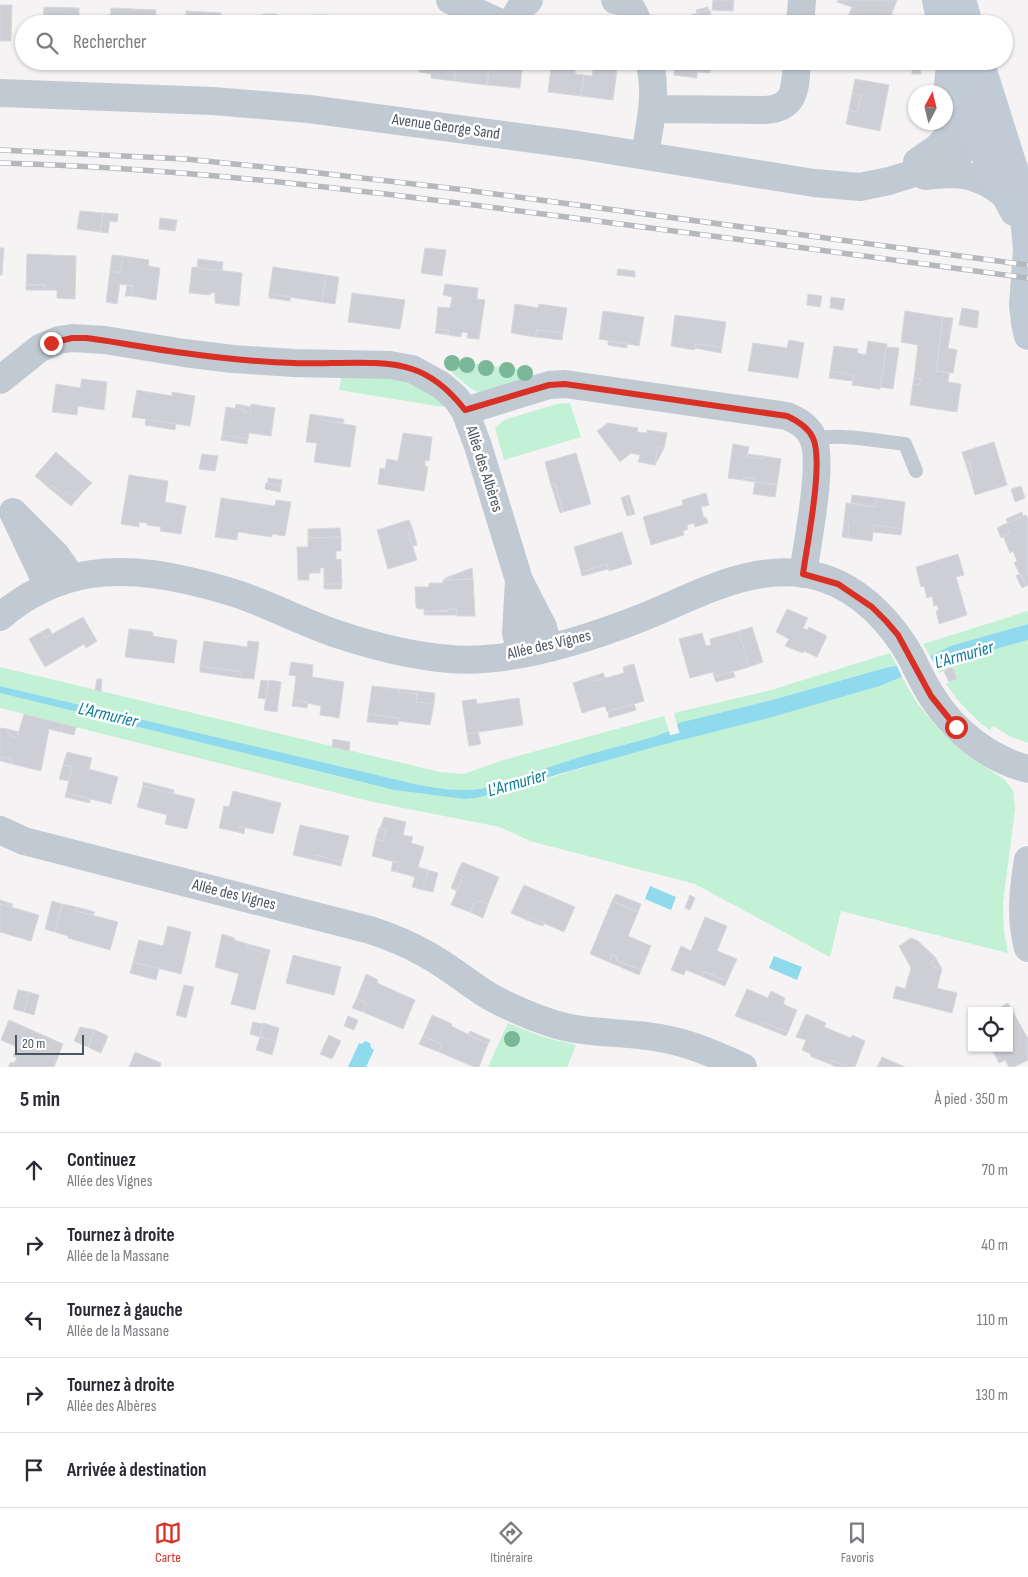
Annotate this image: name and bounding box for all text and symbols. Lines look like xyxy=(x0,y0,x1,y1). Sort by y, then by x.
search box xyxy=(15,15,1013,70)
icon: search xyxy=(33,29,61,57)
text: Rechercher xyxy=(73,31,147,54)
north arrow xyxy=(908,85,953,130)
street label: Avenue George Sand xyxy=(390,110,501,144)
route end xyxy=(40,332,63,355)
street label: Allée des Albères xyxy=(461,423,507,515)
street label: Allée des Vignes xyxy=(504,626,593,664)
water label: L'Armurier xyxy=(932,636,997,673)
water label: L'Armurier xyxy=(76,698,141,732)
route start xyxy=(945,716,968,739)
water label: L'Armurier xyxy=(485,764,550,801)
street label: Allée des Vignes xyxy=(189,875,278,915)
map controls xyxy=(968,1007,1013,1052)
button: locate xyxy=(968,1007,1013,1052)
scale bar xyxy=(15,1032,84,1055)
text: 20 m xyxy=(22,1035,45,1052)
text: 5 min xyxy=(20,1087,60,1112)
text: À pied · 350 m xyxy=(935,1090,1008,1109)
text: Continuez xyxy=(67,1149,136,1172)
icon: ahead xyxy=(20,1156,48,1184)
text: 70 m xyxy=(982,1161,1008,1180)
text: Allée des Vignes xyxy=(67,1172,152,1191)
text: Tournez à droite xyxy=(67,1224,175,1247)
icon: right xyxy=(20,1231,48,1259)
text: 40 m xyxy=(981,1236,1008,1255)
text: Allée de la Massane xyxy=(67,1247,169,1266)
text: Tournez à gauche xyxy=(67,1299,183,1322)
icon: left xyxy=(20,1306,48,1334)
text: 110 m xyxy=(977,1311,1008,1330)
text: Allée de la Massane xyxy=(67,1322,169,1341)
text: Tournez à droite xyxy=(67,1374,175,1397)
icon: right xyxy=(20,1381,48,1409)
text: 130 m xyxy=(976,1386,1008,1405)
text: Allée des Albères xyxy=(67,1397,156,1416)
icon: arrive xyxy=(20,1456,48,1484)
text: Arrivée à destination xyxy=(67,1459,207,1482)
tab: Carte xyxy=(154,1519,182,1566)
tab: Itinéraire xyxy=(490,1519,533,1566)
tab: Favoris xyxy=(841,1519,874,1566)

